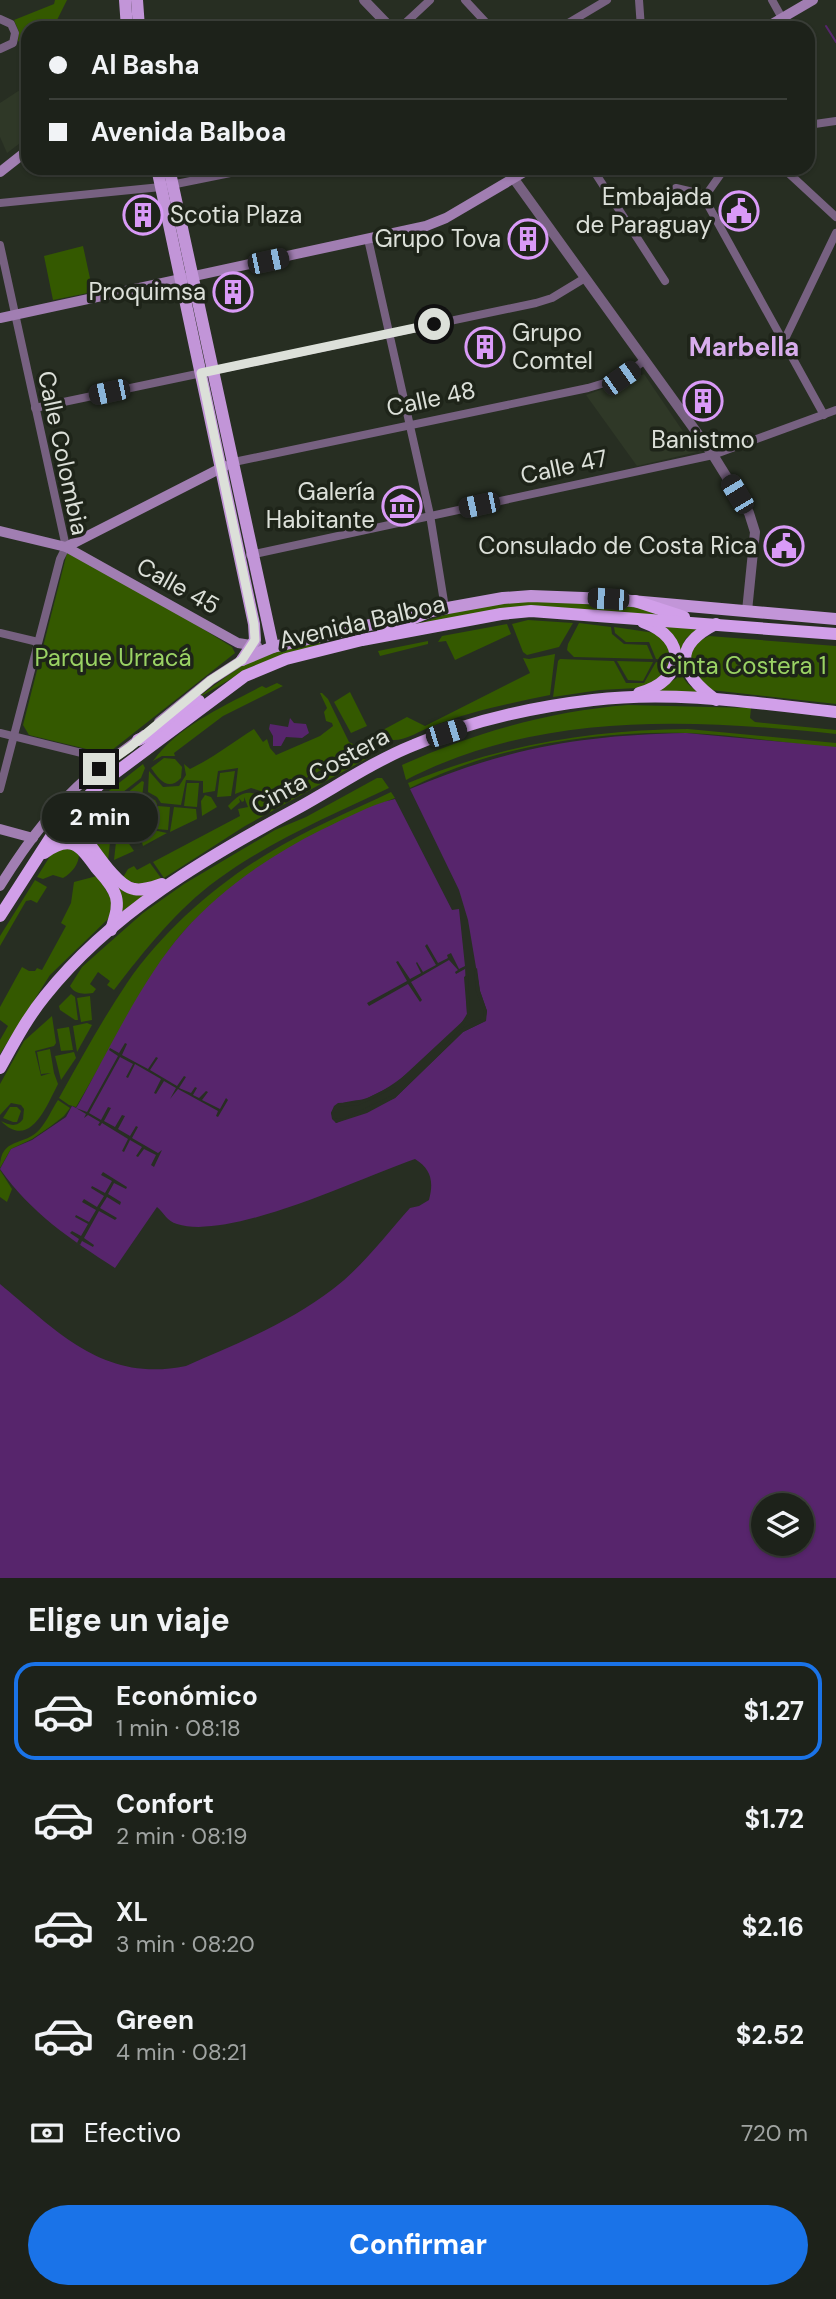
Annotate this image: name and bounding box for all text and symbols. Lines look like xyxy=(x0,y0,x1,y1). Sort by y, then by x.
text: Al Basha xyxy=(91,48,199,82)
text: Avenida Balboa xyxy=(91,115,286,149)
place label: Embajada de Paraguay xyxy=(575,181,712,240)
public building icon: Embajada de Paraguay xyxy=(718,190,760,232)
building icon: Scotia Plaza xyxy=(122,194,164,236)
place label: Scotia Plaza xyxy=(170,199,302,230)
building icon: Grupo Tova xyxy=(507,218,549,260)
place label: Grupo Tova xyxy=(374,223,501,254)
car xyxy=(246,246,291,276)
building icon: Proquimsa xyxy=(212,271,254,313)
place label: Proquimsa xyxy=(88,276,206,307)
route start xyxy=(418,308,450,340)
place label: Grupo Comtel xyxy=(512,317,593,376)
building icon: Grupo Comtel xyxy=(464,326,506,368)
district label: Marbella xyxy=(689,330,799,364)
car xyxy=(598,357,645,399)
street label: Calle Colombia xyxy=(31,368,96,538)
street label: Calle 48 xyxy=(384,374,478,423)
car xyxy=(87,377,132,407)
building icon: Banistmo xyxy=(682,380,724,422)
place label: Banistmo xyxy=(651,424,755,455)
street label: Calle 47 xyxy=(517,442,610,491)
car xyxy=(718,471,757,517)
place label: Galería Habitante xyxy=(266,476,375,535)
museum icon: Galería Habitante xyxy=(381,485,423,527)
car xyxy=(457,490,502,520)
public building icon: Consulado de Costa Rica xyxy=(763,525,805,567)
place label: Consulado de Costa Rica xyxy=(478,530,757,561)
street label: Calle 45 xyxy=(131,550,225,621)
street label: Avenida Balboa xyxy=(276,587,448,656)
car xyxy=(587,587,630,611)
park label: Parque Urracá xyxy=(35,642,191,673)
park label: Cinta Costera 1 xyxy=(659,650,827,681)
car xyxy=(423,717,470,749)
street label: Cinta Costera xyxy=(245,720,394,821)
route end xyxy=(83,753,115,785)
callout: 2 min xyxy=(41,794,157,842)
text: 2 min xyxy=(70,802,130,832)
map controls xyxy=(751,1493,814,1556)
button: layers xyxy=(751,1493,814,1556)
text: Elige un viaje xyxy=(28,1599,230,1641)
text: Económico xyxy=(116,1679,258,1713)
icon: car xyxy=(32,1680,95,1743)
text: $1.27 xyxy=(743,1694,804,1728)
text: 1 min · 08:18 xyxy=(116,1713,241,1743)
text: Confort xyxy=(116,1787,214,1821)
icon: car xyxy=(32,1788,95,1851)
text: $1.72 xyxy=(744,1802,804,1836)
text: 2 min · 08:19 xyxy=(116,1821,247,1851)
text: XL xyxy=(116,1895,148,1929)
icon: car xyxy=(32,1896,95,1959)
text: $2.16 xyxy=(742,1910,804,1944)
text: 3 min · 08:20 xyxy=(116,1929,255,1959)
text: Green xyxy=(116,2003,194,2037)
icon: car xyxy=(32,2004,95,2067)
text: $2.52 xyxy=(736,2018,804,2052)
text: 4 min · 08:21 xyxy=(116,2037,247,2067)
icon: cash xyxy=(28,2114,66,2152)
text: Efectivo xyxy=(84,2116,181,2150)
text: 720 m xyxy=(741,2118,808,2148)
button: Confirmar xyxy=(28,2205,808,2285)

